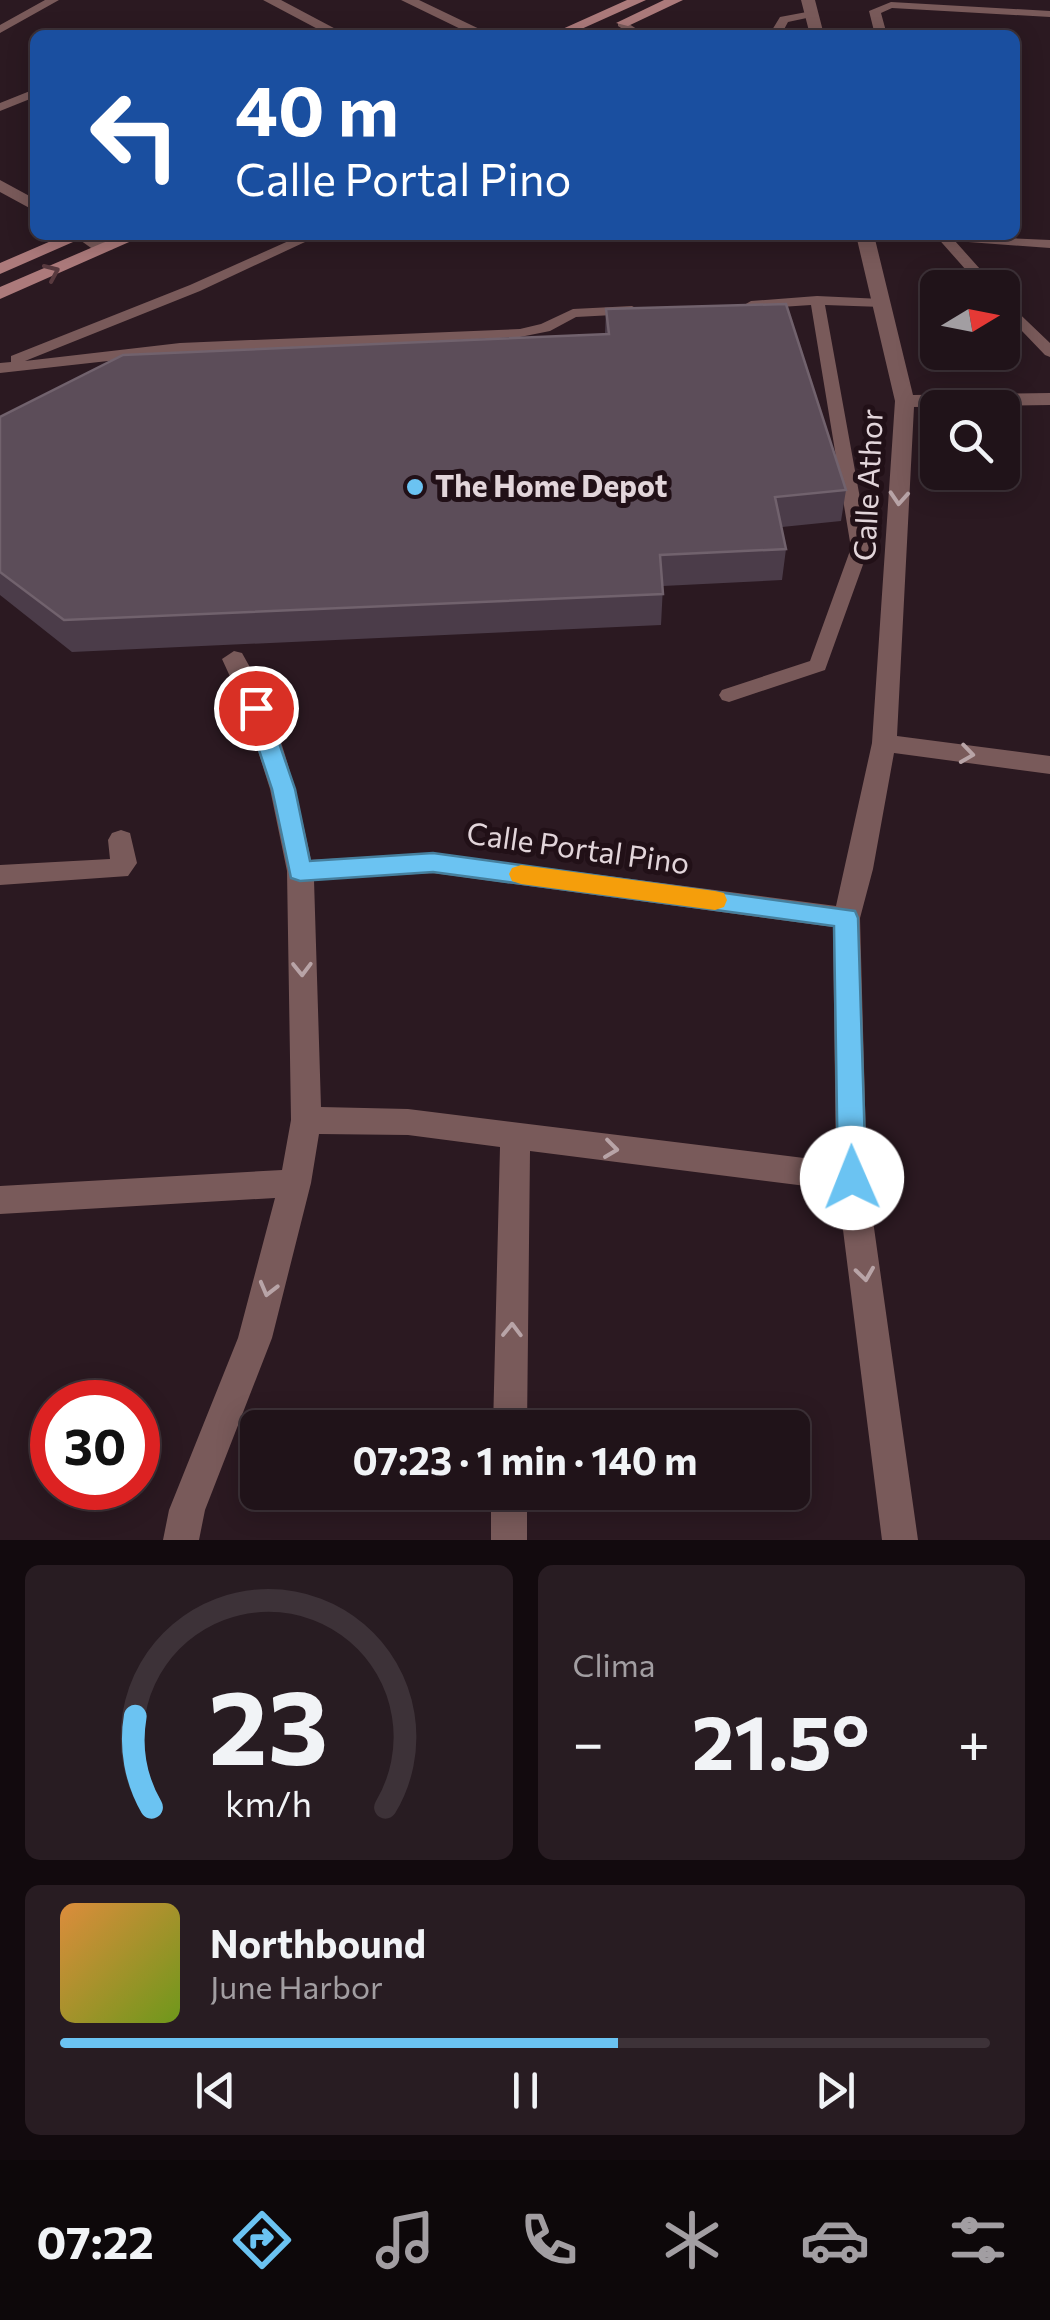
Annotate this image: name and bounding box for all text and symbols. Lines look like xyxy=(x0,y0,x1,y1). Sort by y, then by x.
text: 40 m xyxy=(235,65,399,150)
icon: left xyxy=(70,70,200,200)
text: Calle Portal Pino xyxy=(235,150,571,205)
one-way arrow xyxy=(42,264,60,284)
north arrow xyxy=(920,270,1020,370)
map controls xyxy=(920,270,1020,490)
button: search xyxy=(920,390,1020,490)
street label: Calle Athor xyxy=(844,408,889,562)
place label: The Home Depot xyxy=(435,466,667,503)
marker: The Home Depot xyxy=(404,476,426,498)
one-way arrow xyxy=(889,490,910,506)
pin xyxy=(214,666,299,751)
icon: arrive xyxy=(229,681,284,736)
one-way arrow xyxy=(958,743,975,764)
street label: Calle Portal Pino xyxy=(465,813,692,880)
one-way arrow xyxy=(292,961,313,977)
position arrow xyxy=(800,1126,904,1230)
one-way arrow xyxy=(604,1138,620,1159)
one-way arrow xyxy=(853,1266,874,1283)
one-way arrow xyxy=(258,1280,279,1297)
one-way arrow xyxy=(501,1322,522,1338)
speed limit sign: 30 xyxy=(30,1380,160,1510)
text: 07:23 · 1 min · 140 m xyxy=(352,1436,698,1483)
text: Clima xyxy=(573,1644,655,1684)
text: 23 xyxy=(209,1659,329,1786)
text: 21.5° xyxy=(692,1694,870,1785)
text: − xyxy=(573,1707,604,1774)
text: + xyxy=(958,1707,990,1774)
text: km/h xyxy=(225,1781,312,1824)
text: Northbound xyxy=(210,1919,426,1966)
text: June Harbor xyxy=(210,1966,383,2006)
icon: previous xyxy=(188,2063,243,2118)
icon: pause xyxy=(498,2063,553,2118)
icon: next xyxy=(808,2063,863,2118)
icon: directions xyxy=(227,2205,297,2275)
icon: music xyxy=(370,2205,440,2275)
icon: phone xyxy=(514,2205,584,2275)
icon: climate xyxy=(657,2205,727,2275)
icon: car xyxy=(800,2205,870,2275)
icon: filters xyxy=(943,2205,1013,2275)
text: 07:22 xyxy=(37,2213,154,2268)

